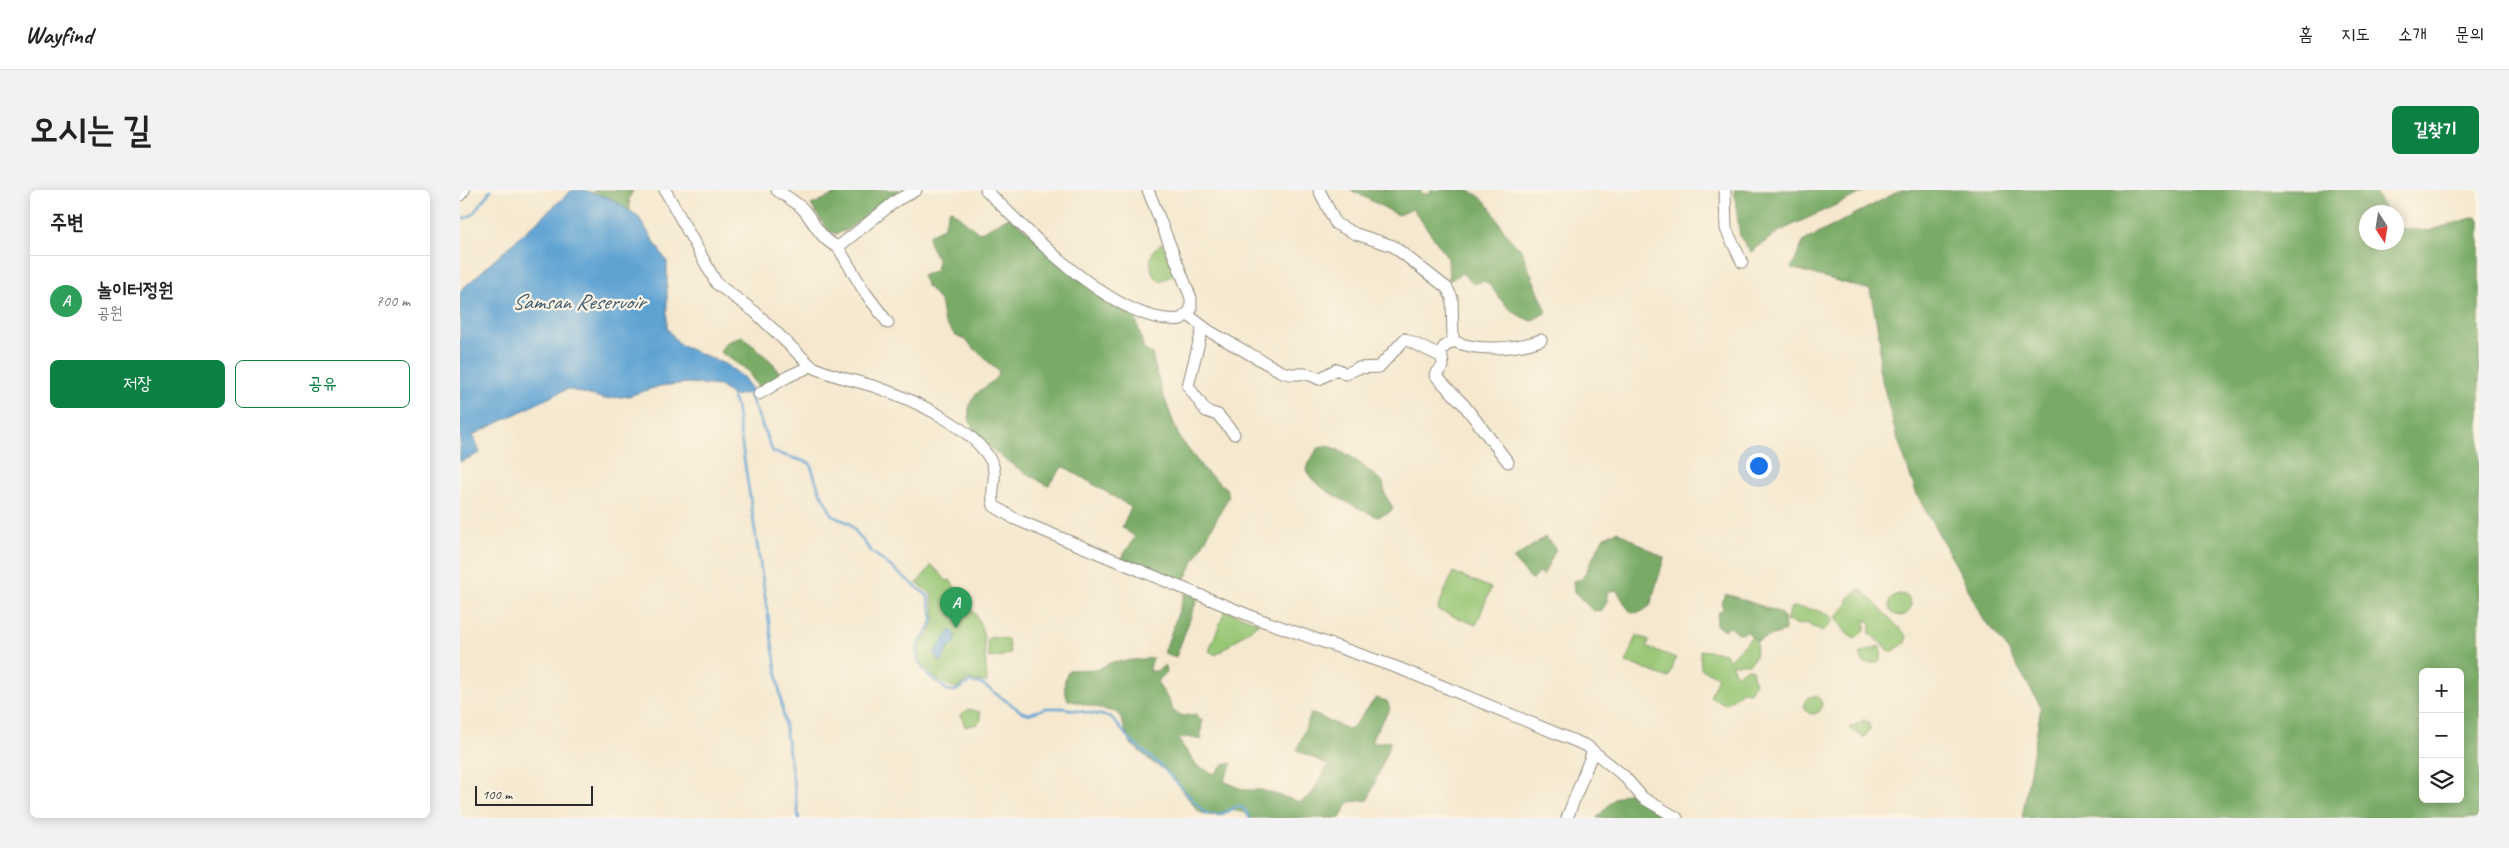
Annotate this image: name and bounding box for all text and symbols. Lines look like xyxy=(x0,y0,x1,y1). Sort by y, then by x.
text: Wayfind xyxy=(25,20,92,50)
text: 홈 xyxy=(2299,23,2313,45)
text: 지도 xyxy=(2341,23,2370,45)
text: 소개 xyxy=(2398,23,2427,45)
text: 문의 xyxy=(2455,23,2484,45)
button: 길찾기 xyxy=(2392,106,2479,154)
text: 오시는 길 xyxy=(30,107,151,152)
north arrow xyxy=(2359,205,2404,250)
text: 주변 xyxy=(50,209,84,235)
text: 놀이터정원 xyxy=(97,278,173,302)
water label: Samsan Reservoir xyxy=(512,288,648,316)
text: A xyxy=(62,291,70,311)
text: 700 m xyxy=(376,291,410,311)
text: 공원 xyxy=(97,303,123,323)
button: 저장 xyxy=(50,360,225,408)
button: 공유 xyxy=(235,360,410,408)
your location xyxy=(1746,453,1772,479)
pin: A xyxy=(940,587,972,628)
map controls xyxy=(2419,668,2464,803)
button: + xyxy=(2419,668,2464,713)
button: − xyxy=(2419,713,2464,758)
button: layers xyxy=(2419,758,2464,803)
scale bar xyxy=(475,783,592,806)
text: 100 m xyxy=(482,786,512,803)

